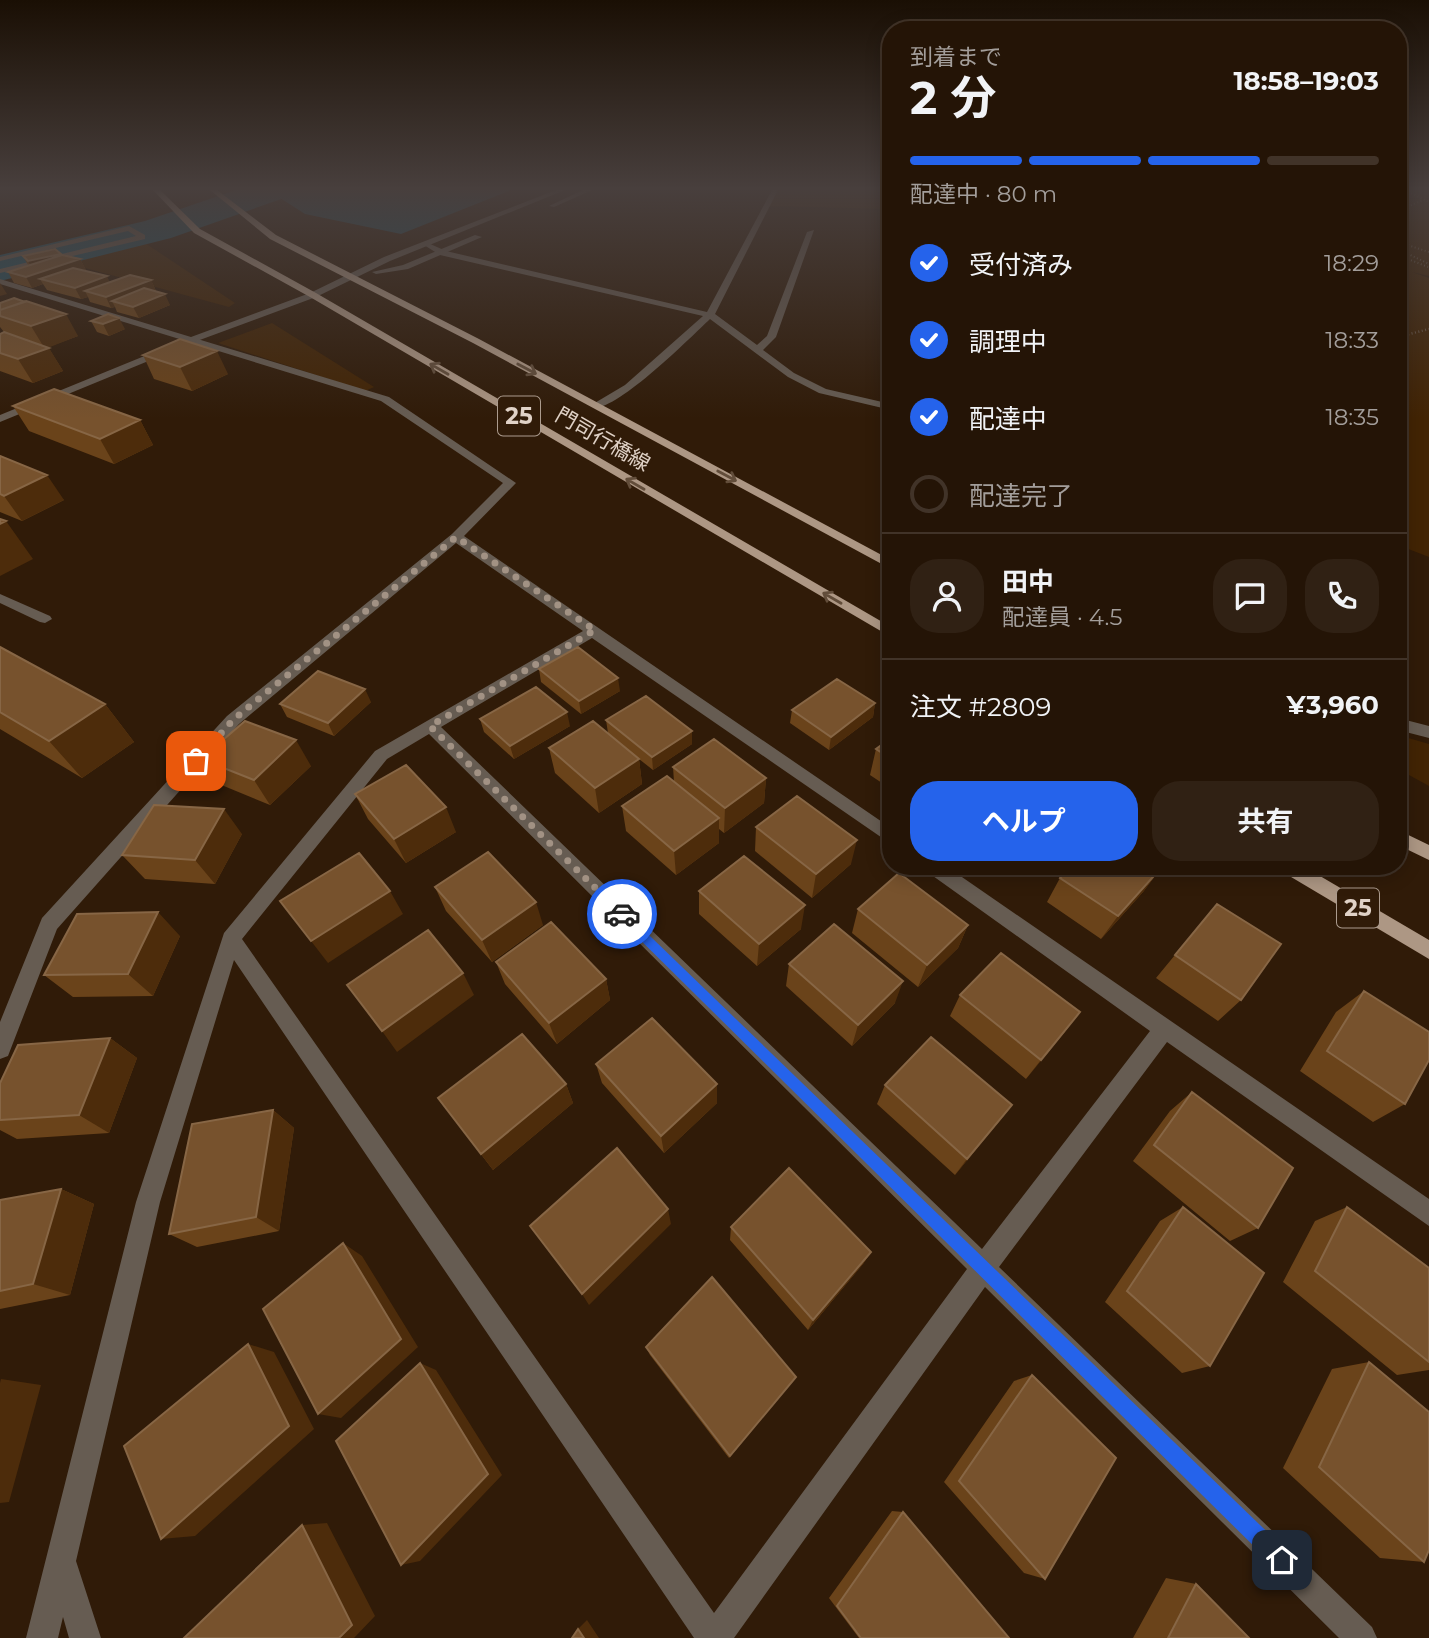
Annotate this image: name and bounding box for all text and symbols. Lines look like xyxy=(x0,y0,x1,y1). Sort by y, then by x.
text: 到着まで xyxy=(910,43,1002,71)
text: 18:58–19:03 xyxy=(1233,65,1379,97)
text: 2 分 xyxy=(910,69,996,126)
text: 配達中 · 80 m xyxy=(910,180,1057,208)
icon: check xyxy=(910,244,948,282)
text: 受付済み xyxy=(969,249,1073,281)
text: 18:29 xyxy=(1324,249,1379,277)
icon: check xyxy=(910,321,948,359)
text: 調理中 xyxy=(969,326,1047,358)
text: 18:33 xyxy=(1325,326,1379,354)
one-way arrow xyxy=(429,362,449,376)
one-way arrow xyxy=(516,362,537,376)
road number: 25 xyxy=(498,396,540,436)
icon: check xyxy=(910,398,948,436)
street label: 門司行橋線 xyxy=(551,402,655,476)
text: 配達中 xyxy=(969,403,1047,435)
text: 18:35 xyxy=(1325,403,1379,431)
one-way arrow xyxy=(716,470,737,484)
one-way arrow xyxy=(626,476,646,490)
text: 配達完了 xyxy=(969,480,1073,512)
button: person xyxy=(910,559,984,633)
button: chat xyxy=(1213,559,1287,633)
button: phone xyxy=(1305,559,1379,633)
text: 田中 xyxy=(1002,566,1054,598)
one-way arrow xyxy=(822,591,842,605)
text: 配達員 · 4.5 xyxy=(1002,603,1122,631)
text: ¥3,960 xyxy=(1287,689,1379,721)
text: 注文 #2809 xyxy=(910,691,1051,723)
pin xyxy=(166,731,226,791)
icon: bag xyxy=(177,742,215,780)
button: ヘルプ xyxy=(910,781,1138,861)
button: 共有 xyxy=(1152,781,1379,861)
courier xyxy=(587,879,657,949)
road number: 25 xyxy=(1337,888,1379,928)
icon: car xyxy=(603,895,641,933)
pin xyxy=(1252,1530,1312,1590)
icon: home xyxy=(1263,1541,1301,1579)

